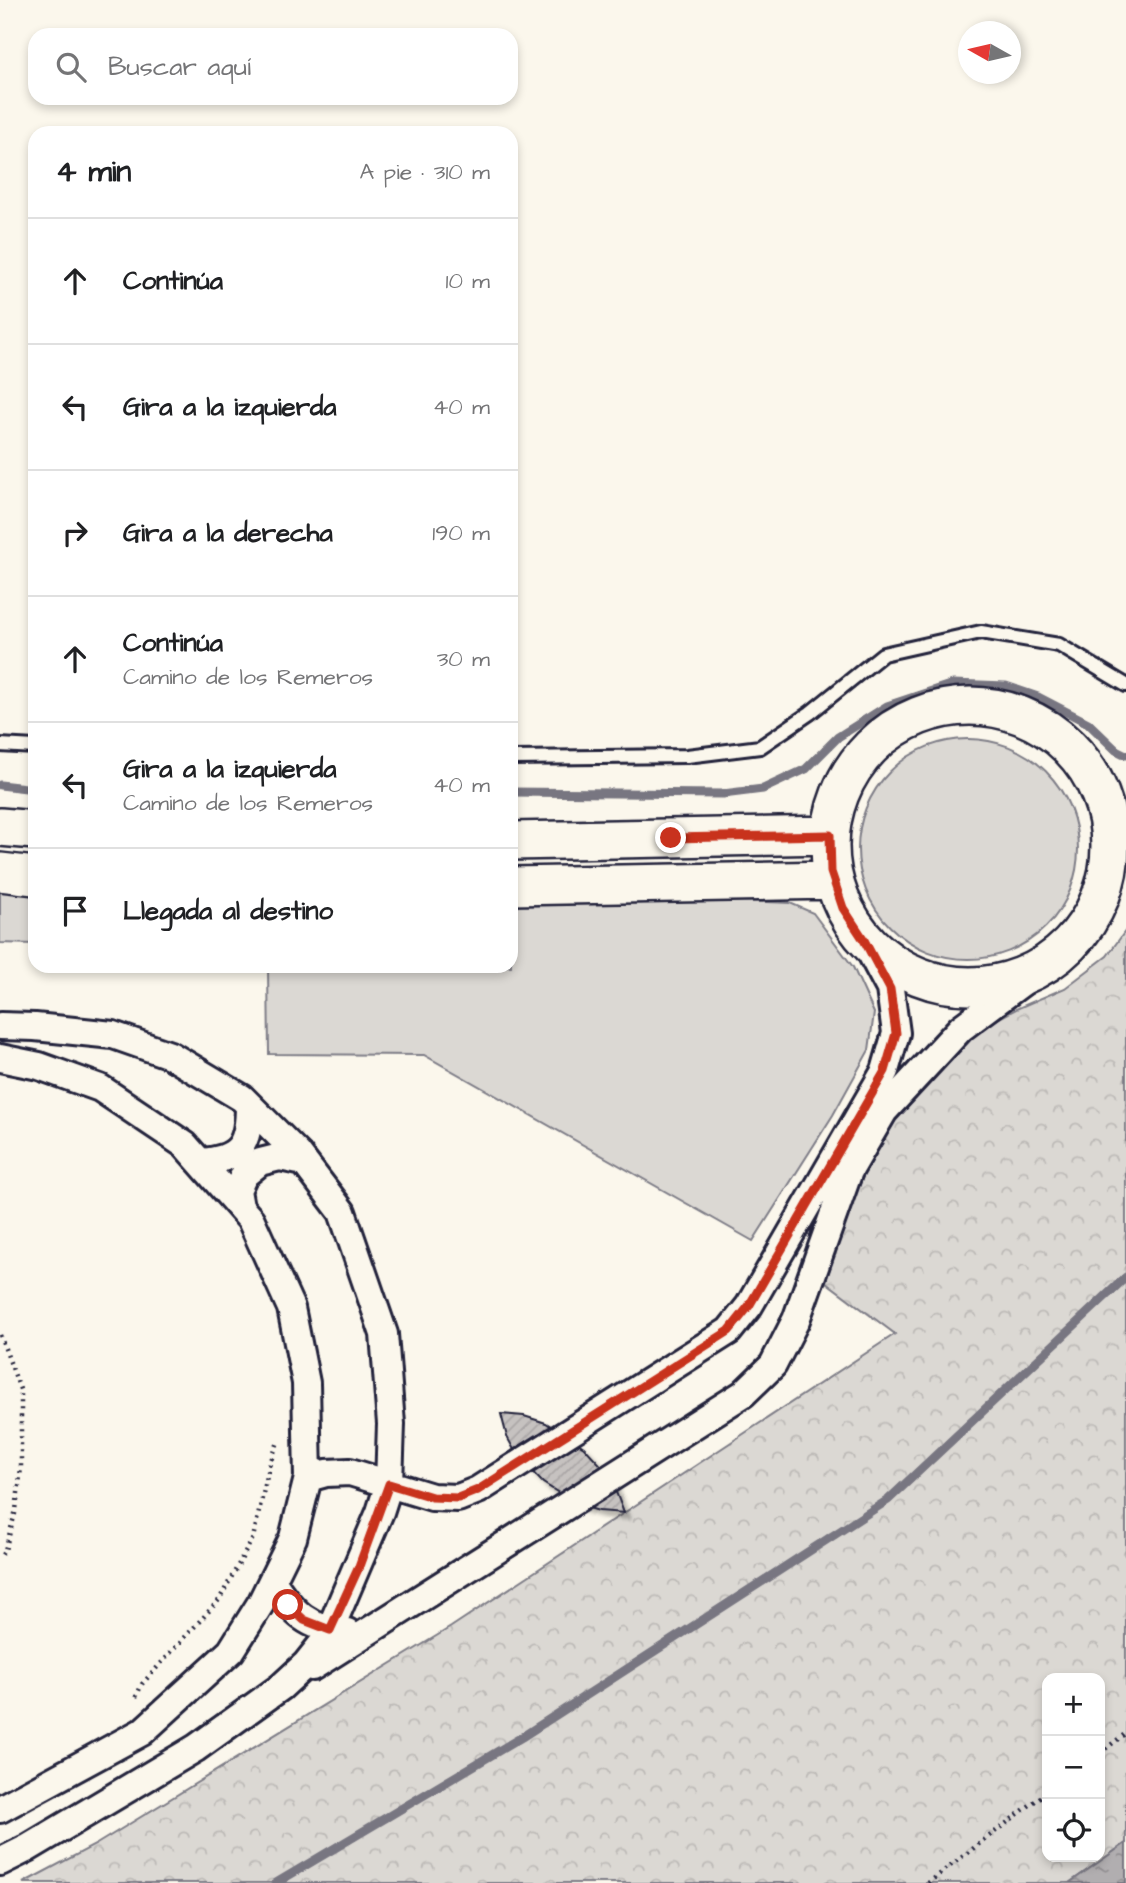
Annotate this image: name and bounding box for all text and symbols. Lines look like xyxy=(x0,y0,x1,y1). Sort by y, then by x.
north arrow xyxy=(958,21,1021,84)
search box xyxy=(28,28,518,105)
icon: search xyxy=(52,48,90,86)
text: Buscar aquí xyxy=(108,49,251,85)
text: 4 min xyxy=(56,151,131,193)
text: A pie · 310 m xyxy=(359,156,490,188)
icon: ahead xyxy=(56,262,94,300)
text: Continúa xyxy=(123,263,223,299)
text: 10 m xyxy=(445,265,490,297)
icon: left xyxy=(56,388,94,426)
text: Gira a la izquierda xyxy=(123,389,337,425)
text: 40 m xyxy=(433,391,490,423)
icon: right xyxy=(56,514,94,552)
text: Gira a la derecha xyxy=(123,515,333,551)
text: 190 m xyxy=(432,517,490,549)
text: Continúa xyxy=(123,625,223,661)
icon: ahead xyxy=(56,640,94,678)
text: 30 m xyxy=(437,643,490,675)
text: Camino de los Remeros xyxy=(123,661,373,693)
text: Gira a la izquierda xyxy=(123,751,337,787)
icon: left xyxy=(56,766,94,804)
text: 40 m xyxy=(433,769,490,801)
text: Camino de los Remeros xyxy=(123,787,373,819)
route end xyxy=(655,822,686,853)
icon: arrive xyxy=(56,892,94,930)
text: Llegada al destino xyxy=(123,893,333,929)
route start xyxy=(272,1589,303,1620)
map controls xyxy=(1042,1673,1105,1862)
button: + xyxy=(1042,1673,1105,1736)
button: − xyxy=(1042,1736,1105,1799)
button: locate xyxy=(1042,1799,1105,1862)

